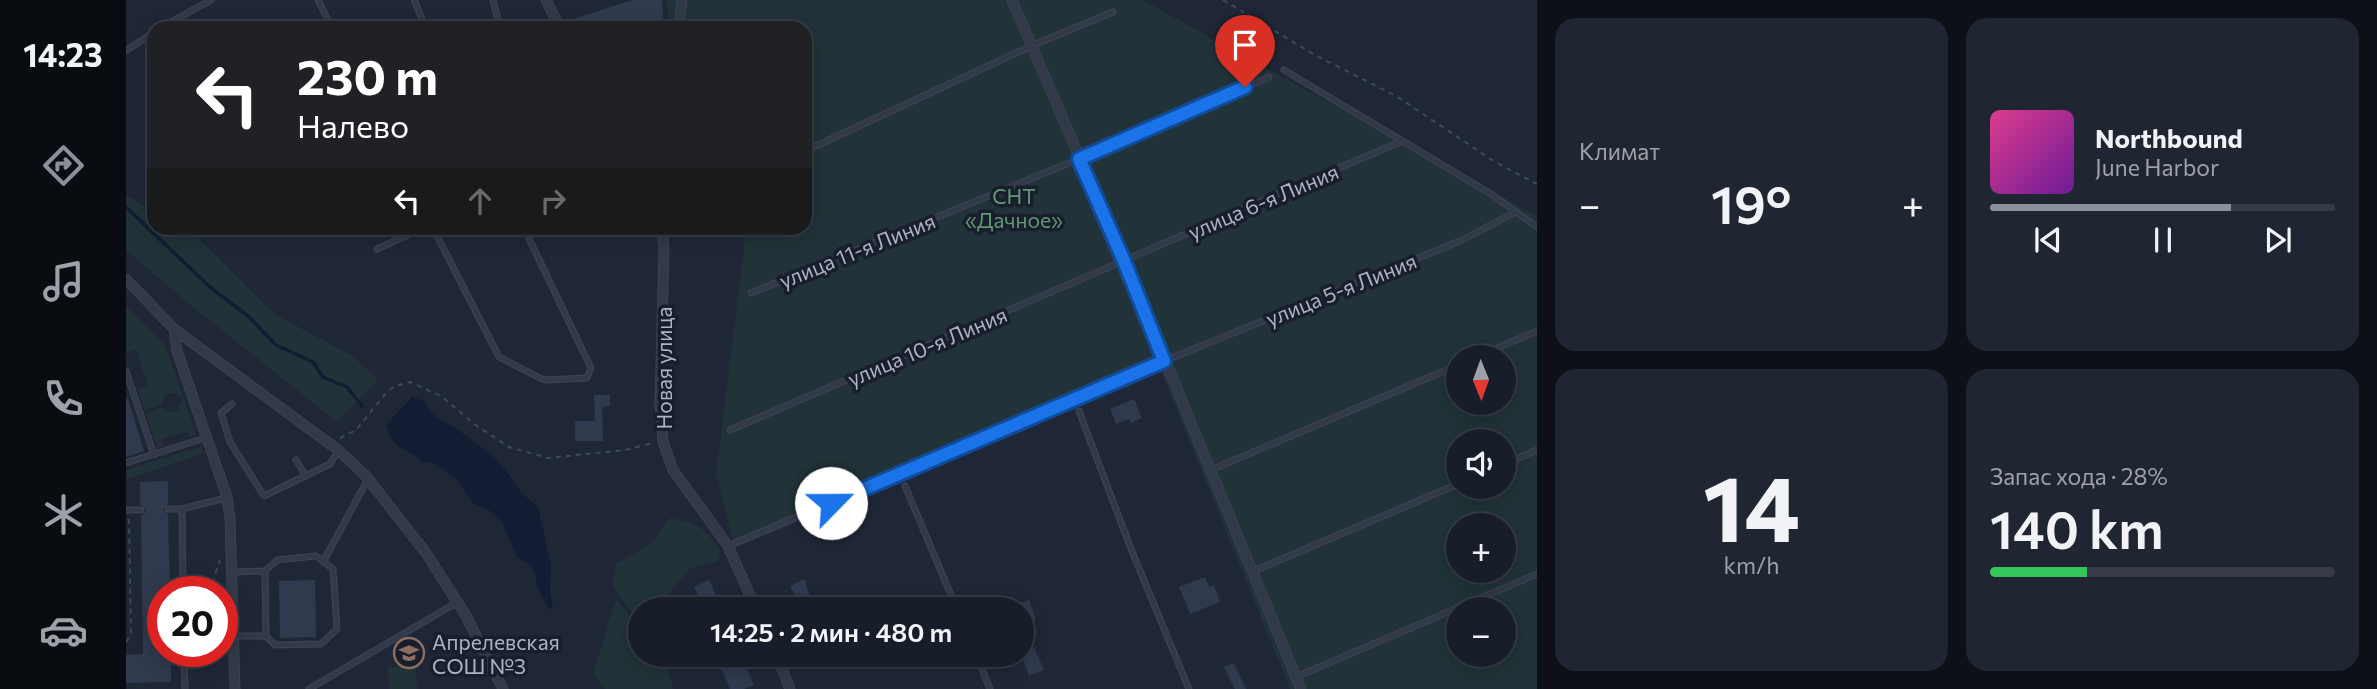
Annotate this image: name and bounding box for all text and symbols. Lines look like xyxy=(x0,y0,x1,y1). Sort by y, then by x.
pin xyxy=(1215,15,1275,87)
icon: arrive xyxy=(1226,26,1264,64)
text: 14:23 xyxy=(23,34,103,74)
text: 230 m xyxy=(297,45,438,105)
icon: left xyxy=(182,49,273,140)
text: Налево xyxy=(297,105,409,145)
text: Northbound xyxy=(2095,122,2243,153)
text: Климат xyxy=(1579,137,1660,165)
icon: directions xyxy=(39,141,88,190)
text: June Harbor xyxy=(2095,153,2219,181)
street label: улица 6-я Линия xyxy=(1184,158,1342,244)
text: 19° xyxy=(1711,171,1791,235)
text: − xyxy=(1579,180,1601,227)
text: + xyxy=(1902,180,1924,227)
icon: left xyxy=(388,182,426,220)
icon: ahead xyxy=(461,182,499,220)
icon: right xyxy=(534,182,572,220)
park label: СНТ «Дачное» xyxy=(965,183,1063,232)
street label: улица 11-я Линия xyxy=(775,207,939,293)
icon: previous xyxy=(2029,221,2067,259)
icon: pause xyxy=(2144,221,2182,259)
icon: next xyxy=(2259,221,2297,259)
street label: улица 5-я Линия xyxy=(1262,247,1420,331)
icon: music xyxy=(39,257,88,306)
street label: улица 10-я Линия xyxy=(843,301,1011,391)
street label: Новая улица xyxy=(651,307,676,429)
north arrow xyxy=(1446,345,1516,415)
map controls xyxy=(1446,345,1516,667)
icon: phone xyxy=(39,374,88,423)
button: sound xyxy=(1446,429,1516,499)
text: 14 xyxy=(1703,449,1800,561)
text: Запас хода · 28% xyxy=(1990,462,2168,490)
position arrow xyxy=(794,466,868,540)
icon: climate xyxy=(39,490,88,539)
text: 140 km xyxy=(1990,496,2164,560)
button: + xyxy=(1446,513,1516,583)
text: km/h xyxy=(1724,551,1779,579)
speed limit sign: 20 xyxy=(147,576,238,667)
button: − xyxy=(1446,597,1516,667)
icon: car xyxy=(39,606,88,655)
text: 14:25 · 2 мин · 480 m xyxy=(710,616,952,647)
place label: Апрелевская СОШ №3 xyxy=(432,629,560,678)
school or university icon: Апрелевская СОШ №3 xyxy=(392,636,426,670)

